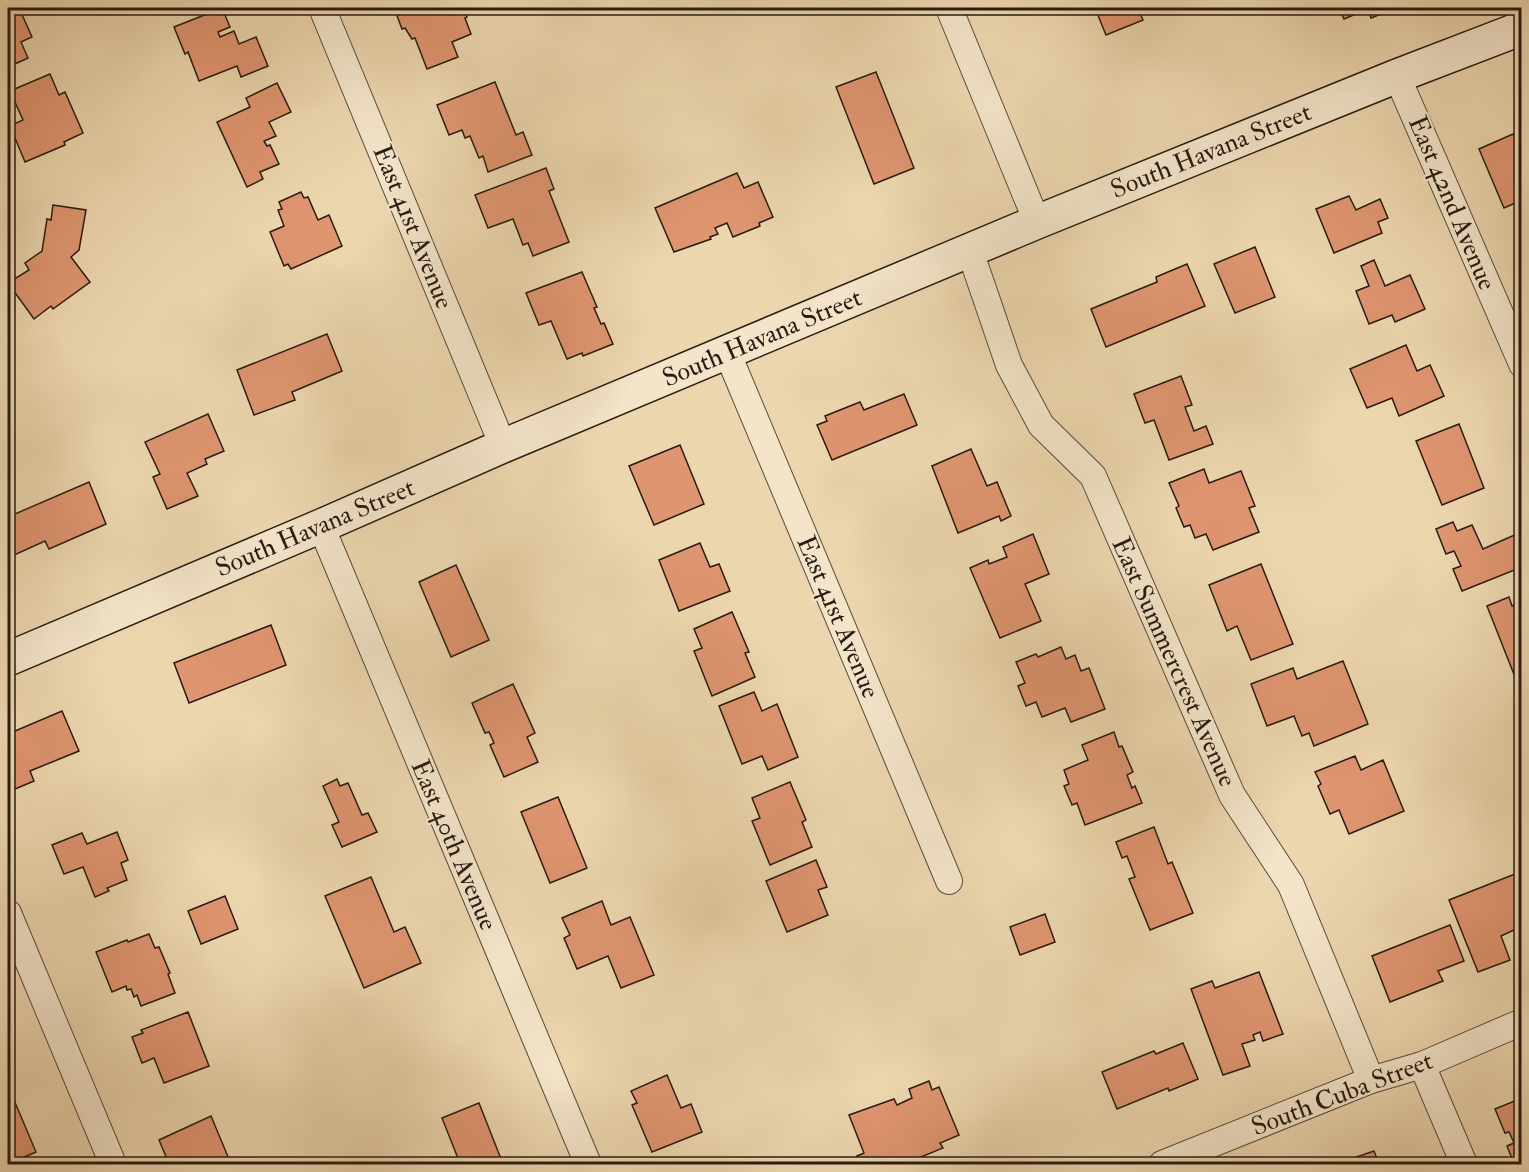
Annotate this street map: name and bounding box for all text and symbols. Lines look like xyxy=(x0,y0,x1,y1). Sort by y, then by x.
street label: South Havana Street xyxy=(1106,96,1316,206)
street label: East 42nd Avenue xyxy=(1401,111,1503,295)
street label: East 41st Avenue xyxy=(366,141,460,314)
street label: South Havana Street xyxy=(657,282,867,394)
street label: South Havana Street xyxy=(210,472,420,584)
street label: East 41st Avenue xyxy=(789,531,887,703)
street label: East Summercrest Avenue xyxy=(1105,532,1244,792)
street label: East 40th Avenue xyxy=(404,755,504,935)
street label: South Cuba Street xyxy=(1247,1045,1437,1143)

